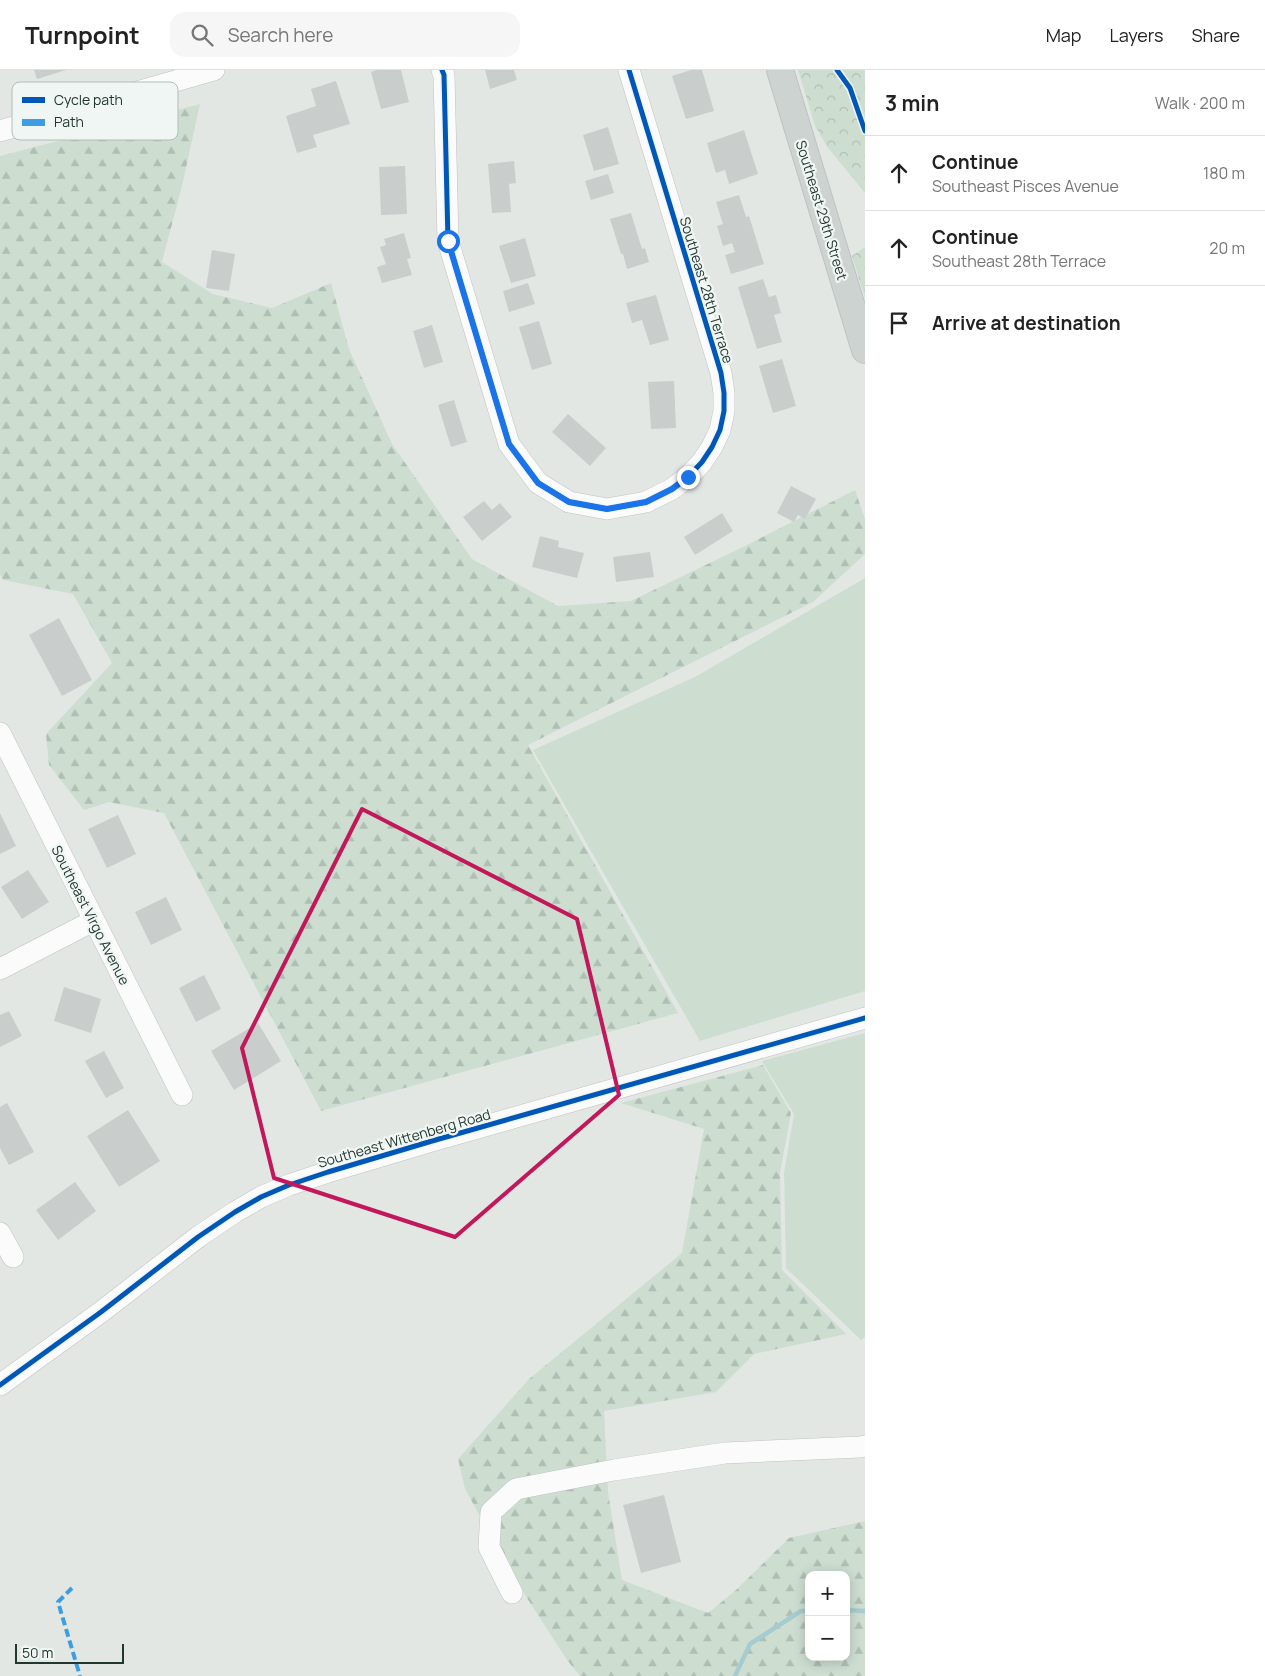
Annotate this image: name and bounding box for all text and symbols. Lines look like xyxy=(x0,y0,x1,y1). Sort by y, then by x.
search box xyxy=(170,12,520,57)
text: Turnpoint xyxy=(25,18,140,51)
icon: search xyxy=(188,21,216,49)
text: Search here xyxy=(228,22,333,48)
text: Map xyxy=(1046,23,1081,47)
text: Layers xyxy=(1109,23,1163,47)
text: Share xyxy=(1191,23,1240,47)
legend xyxy=(12,82,178,140)
text: 3 min xyxy=(885,89,939,117)
text: Cycle path xyxy=(54,90,123,109)
text: Walk · 200 m xyxy=(1155,92,1245,114)
text: Path xyxy=(54,112,84,131)
street label: Southeast 29th Street xyxy=(792,138,852,283)
text: Continue xyxy=(932,149,1018,175)
icon: ahead xyxy=(885,159,913,187)
text: 180 m xyxy=(1203,162,1245,184)
text: Southeast Pisces Avenue xyxy=(932,175,1119,197)
street label: Southeast 28th Terrace xyxy=(676,214,738,366)
text: Continue xyxy=(932,224,1018,250)
route start xyxy=(437,230,460,253)
icon: ahead xyxy=(885,234,913,262)
text: 20 m xyxy=(1209,237,1245,259)
text: Southeast 28th Terrace xyxy=(932,250,1106,272)
icon: arrive xyxy=(885,309,913,337)
text: Arrive at destination xyxy=(932,310,1121,336)
route end xyxy=(677,466,700,489)
street label: Southeast Virgo Avenue xyxy=(48,842,134,988)
street label: Southeast Wittenberg Road xyxy=(315,1104,493,1172)
map controls xyxy=(805,1571,850,1661)
button: + xyxy=(805,1571,850,1616)
button: − xyxy=(805,1616,850,1661)
scale bar xyxy=(15,1641,124,1664)
text: 50 m xyxy=(22,1643,53,1662)

